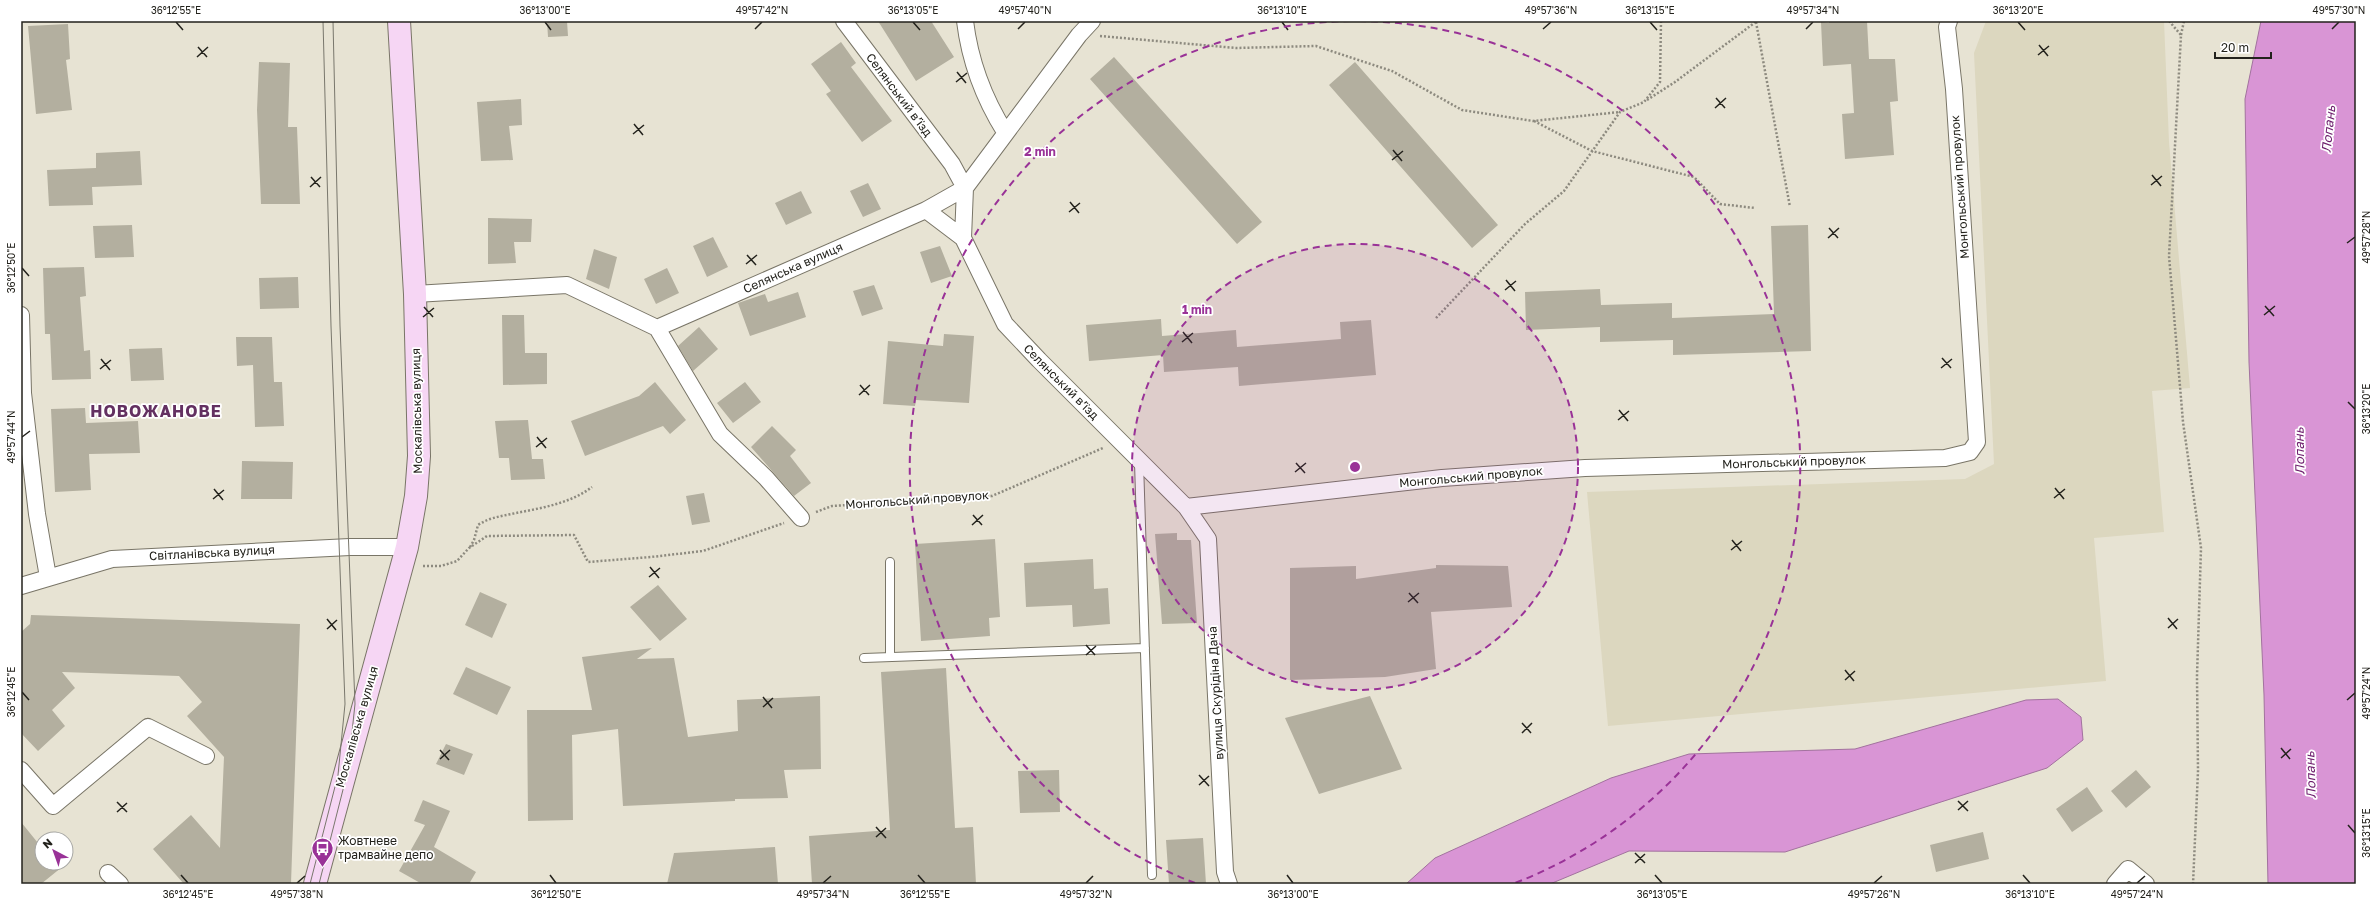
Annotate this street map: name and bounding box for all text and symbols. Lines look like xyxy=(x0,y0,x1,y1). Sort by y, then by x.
text: 36°12'55"E xyxy=(151,4,201,16)
text: 36°13'00"E xyxy=(519,4,571,16)
text: 49°57'42"N xyxy=(736,4,788,16)
text: 36°13'05"E xyxy=(888,4,938,16)
text: 49°57'40"N xyxy=(998,4,1052,16)
text: 36°13'10"E xyxy=(1257,4,1307,16)
text: 49°57'36"N xyxy=(1525,4,1577,16)
text: 36°13'15"E xyxy=(1625,4,1675,16)
text: 49°57'34"N xyxy=(1787,4,1839,16)
text: 36°13'20"E xyxy=(1993,4,2043,16)
text: 49°57'30"N xyxy=(2313,4,2365,16)
scale bar xyxy=(2215,34,2271,60)
text: 20 m xyxy=(2221,40,2249,55)
street label: Селянський вʼїзд xyxy=(863,50,936,139)
water label: Лопань xyxy=(2318,104,2339,153)
street label: Монгольський провулок xyxy=(1947,115,1972,259)
text: 2 min xyxy=(1024,144,1056,159)
text: 49°57'28"N xyxy=(2360,211,2372,263)
street label: Селянська вулиця xyxy=(741,239,845,296)
text: 36°12'50"E xyxy=(5,243,17,293)
text: 1 min xyxy=(1182,302,1212,317)
street label: Селянський вʼїзд xyxy=(1021,341,1102,422)
street label: Москалівська вулиця xyxy=(408,348,425,474)
text: 36°13'20"E xyxy=(2360,384,2372,434)
district label: НОВОЖАНОВЕ xyxy=(90,401,222,421)
text: 49°57'44"N xyxy=(5,410,17,464)
water label: Лопань xyxy=(2291,426,2307,475)
street label: Монгольський провулок xyxy=(1722,451,1866,472)
centre of rings xyxy=(1348,460,1362,474)
street label: Монгольський провулок xyxy=(1399,463,1543,490)
street label: Монгольський провулок xyxy=(845,487,989,512)
street label: Світланівська вулиця xyxy=(149,542,275,563)
street label: вулиця Скурідіна Дача xyxy=(1205,626,1226,760)
street label: Москалівська вулиця xyxy=(332,664,381,789)
text: 36°12'45"E xyxy=(5,667,17,717)
text: 49°57'24"N xyxy=(2360,667,2372,719)
water label: Лопань xyxy=(2301,750,2319,799)
text: 36°13'15"E xyxy=(2360,808,2372,858)
north arrow xyxy=(34,831,74,871)
place label: Жовтневе трамвайне депо xyxy=(338,833,433,862)
text: N xyxy=(40,835,55,851)
bus stop icon: Жовтневе трамвайне депо xyxy=(310,835,336,868)
text: 36°12'45"E xyxy=(163,888,213,900)
text: 49°57'38"N xyxy=(271,888,323,900)
text: 36°12'50"E xyxy=(531,888,581,900)
text: 49°57'34"N xyxy=(797,888,849,900)
text: 36°12'55"E xyxy=(900,888,950,900)
text: 49°57'32"N xyxy=(1060,888,1112,900)
text: 36°13'00"E xyxy=(1267,888,1319,900)
text: 36°13'05"E xyxy=(1637,888,1687,900)
text: 49°57'26"N xyxy=(1848,888,1900,900)
text: 36°13'10"E xyxy=(2005,888,2055,900)
text: 49°57'24"N xyxy=(2111,888,2163,900)

